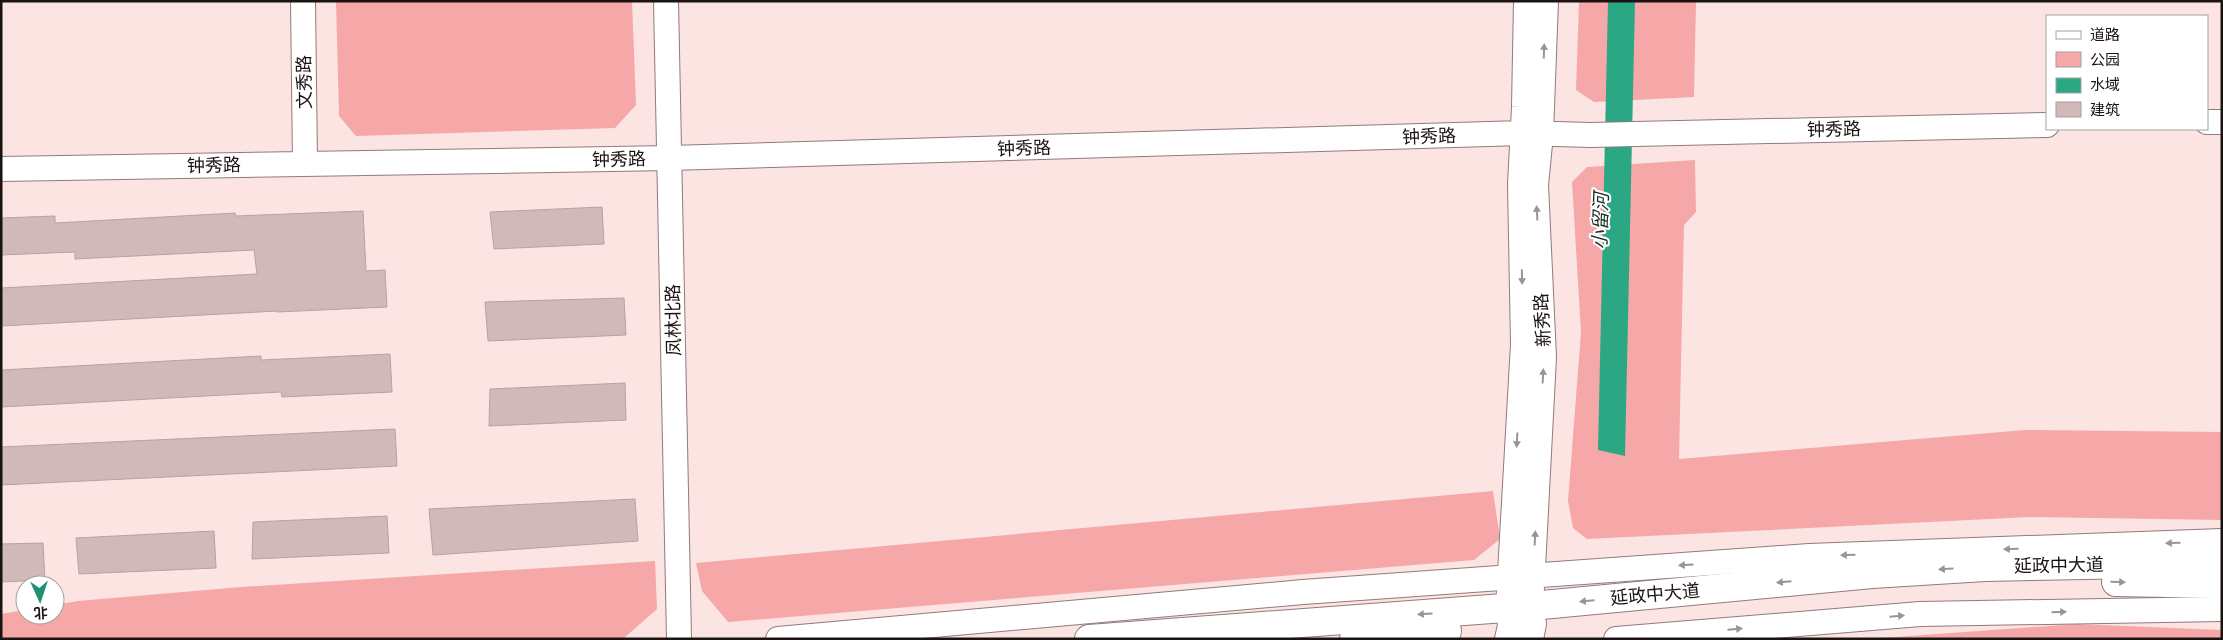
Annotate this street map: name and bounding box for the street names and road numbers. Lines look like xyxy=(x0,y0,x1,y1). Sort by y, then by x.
street label: 文秀路 xyxy=(292,55,316,109)
street label: 钟秀路 xyxy=(1807,117,1861,141)
street label: 钟秀路 xyxy=(1402,124,1456,148)
street label: 钟秀路 xyxy=(997,136,1051,160)
street label: 钟秀路 xyxy=(592,147,646,171)
street label: 钟秀路 xyxy=(187,153,241,177)
street label: 凤林北路 xyxy=(661,284,685,356)
street label: 新秀路 xyxy=(1529,292,1555,348)
street label: 延政中大道 xyxy=(2014,553,2104,577)
street label: 延政中大道 xyxy=(1609,579,1701,609)

